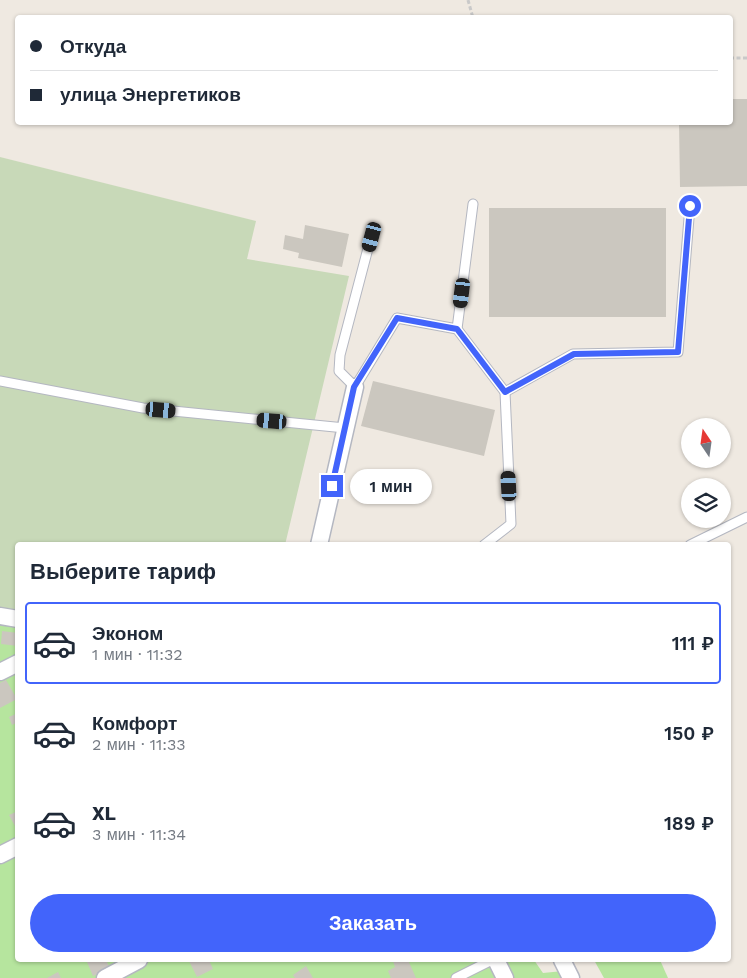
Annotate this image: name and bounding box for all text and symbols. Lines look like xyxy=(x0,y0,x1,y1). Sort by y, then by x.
text: Откуда xyxy=(60,35,126,58)
text: улица Энергетиков xyxy=(60,83,241,106)
route start xyxy=(679,195,701,217)
car xyxy=(360,221,383,253)
car xyxy=(452,277,471,309)
car xyxy=(145,401,176,419)
car xyxy=(256,412,287,430)
north arrow xyxy=(681,418,731,468)
map controls xyxy=(681,418,731,528)
callout: 1 мин xyxy=(350,468,432,504)
car xyxy=(500,471,517,501)
route end xyxy=(321,475,343,497)
text: 1 мин xyxy=(370,477,412,496)
button: layers xyxy=(681,478,731,528)
text: Выберите тариф xyxy=(30,559,216,584)
icon: car xyxy=(32,621,77,666)
text: Эконом xyxy=(92,622,163,645)
text: 111 ₽ xyxy=(672,632,714,655)
text: 1 мин · 11:32 xyxy=(92,645,183,664)
icon: car xyxy=(32,711,77,756)
text: Комфорт xyxy=(92,712,177,735)
text: 150 ₽ xyxy=(664,722,714,745)
text: 2 мин · 11:33 xyxy=(92,735,186,754)
icon: car xyxy=(32,801,77,846)
text: XL xyxy=(92,802,116,825)
text: 189 ₽ xyxy=(664,812,714,835)
text: 3 мин · 11:34 xyxy=(92,825,186,844)
button: Заказать xyxy=(30,894,716,952)

